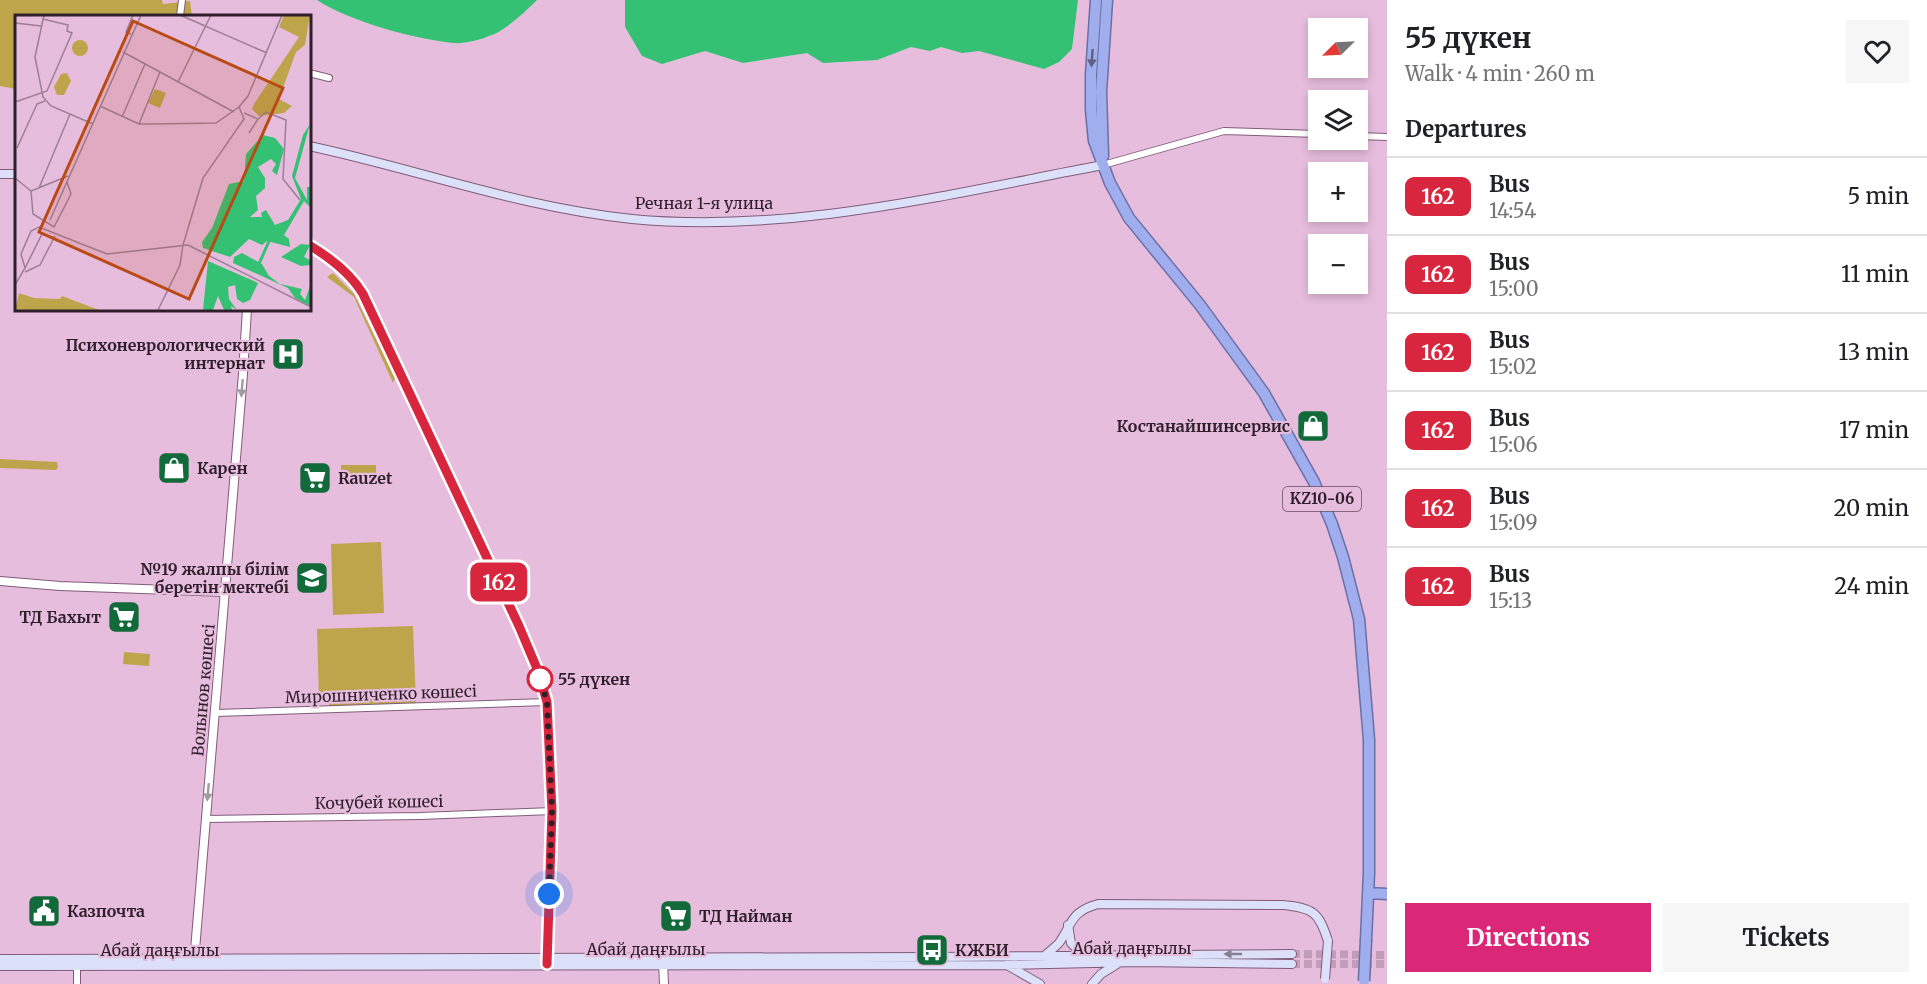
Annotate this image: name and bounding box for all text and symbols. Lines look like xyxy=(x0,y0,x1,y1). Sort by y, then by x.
inset map xyxy=(15,15,310,310)
north arrow xyxy=(1308,18,1368,78)
map controls xyxy=(1308,18,1368,294)
text: 55 дүкен xyxy=(1405,20,1531,56)
button: heart xyxy=(1846,20,1909,83)
one-way arrow xyxy=(1087,49,1096,68)
text: Walk · 4 min · 260 m xyxy=(1405,61,1595,86)
button: layers xyxy=(1308,90,1368,150)
text: Departures xyxy=(1405,115,1527,143)
button: + xyxy=(1308,162,1368,222)
text: Bus xyxy=(1489,170,1530,198)
text: 5 min xyxy=(1847,182,1909,210)
text: 162 xyxy=(1421,183,1455,210)
street label: Речная 1-я улица xyxy=(635,193,773,213)
text: 14:54 xyxy=(1489,198,1536,223)
button: − xyxy=(1308,234,1368,294)
text: Bus xyxy=(1489,248,1530,276)
text: 11 min xyxy=(1841,260,1909,288)
text: 162 xyxy=(1421,261,1455,288)
text: 15:00 xyxy=(1489,276,1539,301)
text: Bus xyxy=(1489,326,1530,354)
place label: Психоневрологический интернат xyxy=(65,335,265,373)
hospital icon: Психоневрологический интернат xyxy=(270,336,306,372)
text: 13 min xyxy=(1838,338,1909,366)
text: 162 xyxy=(1421,339,1455,366)
text: 15:02 xyxy=(1489,354,1537,379)
one-way arrow xyxy=(237,379,247,398)
text: Bus xyxy=(1489,404,1530,432)
shop icon: Костанайшинсервис xyxy=(1295,408,1331,444)
place label: Костанайшинсервис xyxy=(1116,416,1290,436)
text: 17 min xyxy=(1839,416,1909,444)
text: 162 xyxy=(1421,417,1455,444)
text: 15:06 xyxy=(1489,432,1538,457)
shop icon: Карен xyxy=(156,450,192,486)
place label: Карен xyxy=(197,458,248,478)
supermarket icon: Rauzet xyxy=(297,460,333,496)
place label: Rauzet xyxy=(338,468,393,488)
text: Bus xyxy=(1489,482,1530,510)
road number: KZ10-06 xyxy=(1283,487,1361,511)
text: 20 min xyxy=(1833,494,1909,522)
text: 162 xyxy=(1421,495,1455,522)
text: 15:09 xyxy=(1489,510,1538,535)
place label: №19 жалпы білім беретін мектебі xyxy=(140,559,290,597)
school or university icon: №19 жалпы білім беретін мектебі xyxy=(294,560,330,596)
text: Bus xyxy=(1489,560,1530,588)
line badge: 162 xyxy=(464,562,534,602)
text: 162 xyxy=(482,569,516,596)
text: 24 min xyxy=(1834,572,1909,600)
text: 162 xyxy=(1421,573,1455,600)
text: 15:13 xyxy=(1489,588,1532,613)
supermarket icon: ТД Бахыт xyxy=(106,599,142,635)
place label: ТД Бахыт xyxy=(20,607,101,627)
street label: Волынов көшесі xyxy=(187,623,219,757)
marker: 55 дүкен xyxy=(527,666,553,692)
place label: 55 дүкен xyxy=(558,669,630,689)
street label: Мирошниченко көшесі xyxy=(285,681,477,707)
one-way arrow xyxy=(203,782,213,801)
street label: Кочубей көшесі xyxy=(314,791,444,813)
your location xyxy=(534,879,564,909)
public building icon: Казпочта xyxy=(26,893,62,929)
supermarket icon: ТД Найман xyxy=(658,898,694,934)
place label: Казпочта xyxy=(67,901,145,921)
button: Directions xyxy=(1405,903,1651,972)
button: Tickets xyxy=(1663,903,1909,972)
place label: ТД Найман xyxy=(699,906,792,926)
bus stop icon: КЖБИ xyxy=(914,932,950,968)
street label: Абай даңғылы xyxy=(1072,938,1192,958)
street label: Абай даңғылы xyxy=(586,939,706,959)
street label: Абай даңғылы xyxy=(100,940,220,960)
place label: КЖБИ xyxy=(955,940,1009,960)
one-way arrow xyxy=(1224,949,1243,959)

